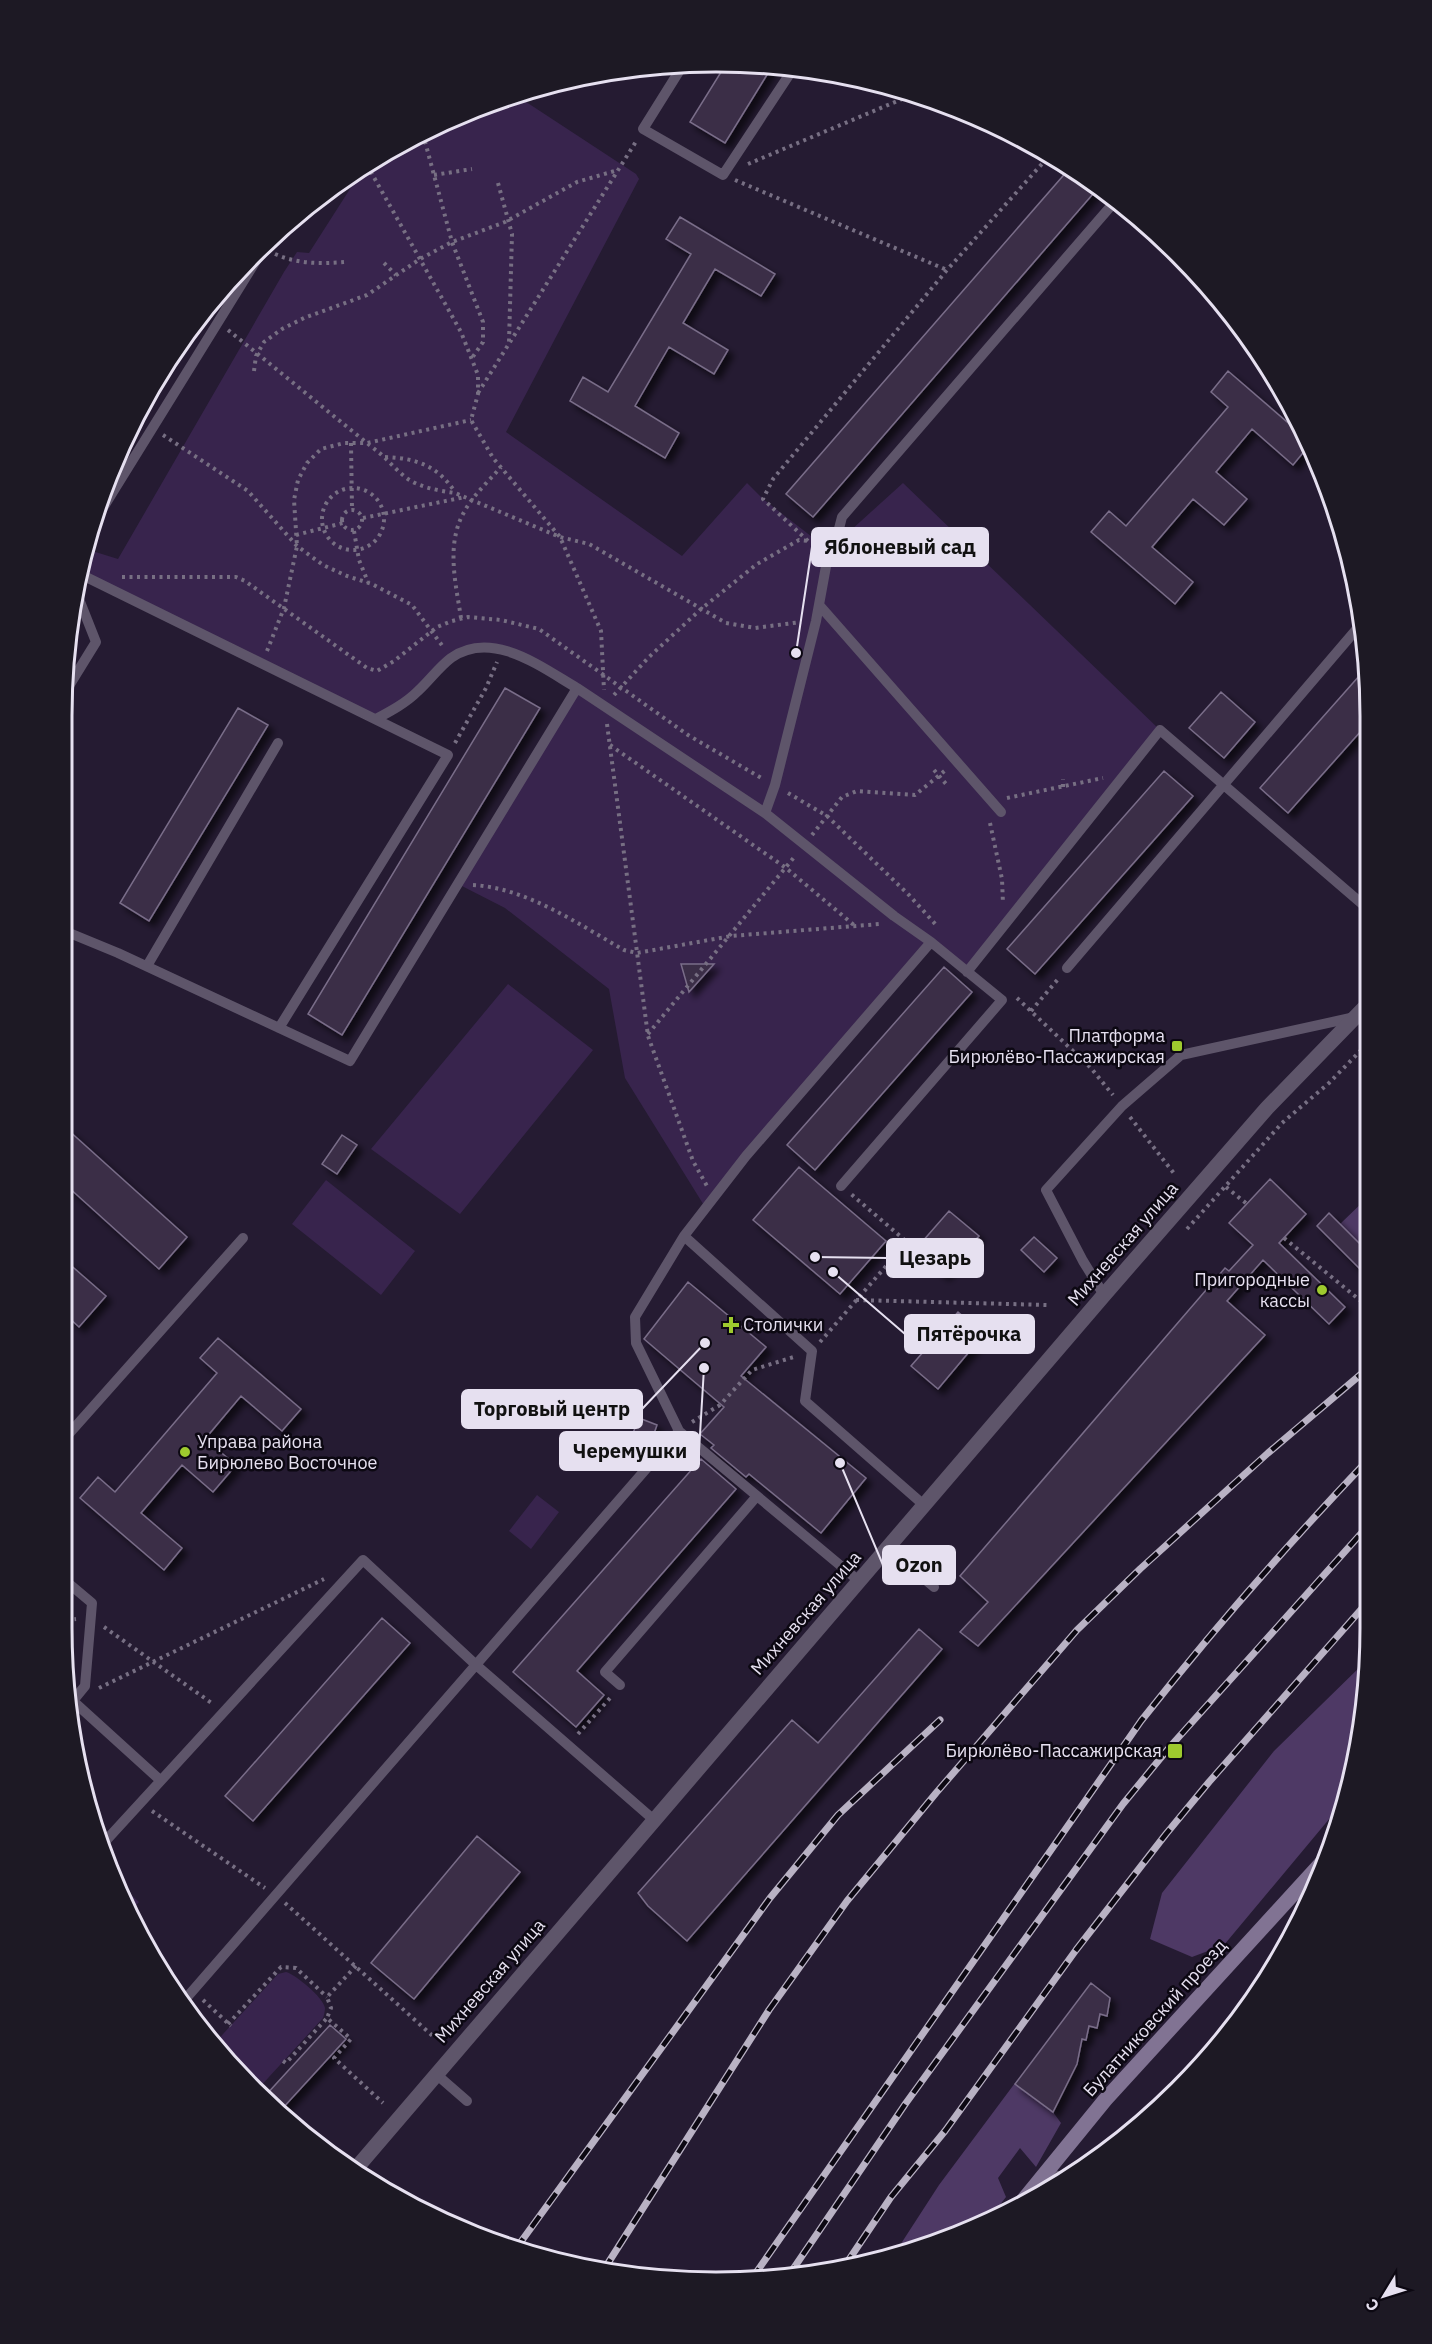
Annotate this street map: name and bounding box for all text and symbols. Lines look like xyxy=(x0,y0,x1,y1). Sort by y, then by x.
callout: Яблоневый сад xyxy=(812,528,988,566)
text: Яблоневый сад xyxy=(824,533,976,560)
place label: Платформа Бирюлёво-Пассажирская xyxy=(948,1024,1165,1068)
marker: Платформа Бирюлёво-Пассажирская xyxy=(1170,1039,1184,1053)
street label: Михневская улица xyxy=(1062,1177,1183,1310)
callout: Цезарь xyxy=(887,1239,983,1277)
text: Цезарь xyxy=(899,1244,971,1271)
place label: Пригородные кассы xyxy=(1194,1268,1310,1312)
marker: Пригородные кассы xyxy=(1315,1283,1329,1297)
place label: Столички xyxy=(743,1313,823,1336)
callout: Пятёрочка xyxy=(905,1315,1034,1353)
marker: Столички xyxy=(724,1318,738,1332)
text: Пятёрочка xyxy=(917,1320,1021,1347)
callout: Торговый центр xyxy=(462,1390,642,1428)
text: Торговый центр xyxy=(474,1395,630,1422)
place label: Управа района Бирюлево Восточное xyxy=(197,1430,378,1474)
callout: Черемушки xyxy=(560,1432,699,1470)
text: Черемушки xyxy=(573,1437,687,1464)
marker: Управа района Бирюлево Восточное xyxy=(178,1445,192,1459)
street label: Михневская улица xyxy=(745,1546,866,1679)
callout: Ozon xyxy=(883,1546,955,1584)
text: Ozon xyxy=(895,1551,943,1578)
place label: Бирюлёво-Пассажирская xyxy=(945,1739,1162,1762)
marker: Бирюлёво-Пассажирская xyxy=(1166,1742,1184,1760)
street label: Михневская улица xyxy=(429,1914,550,2047)
street label: Булатниковский проезд xyxy=(1078,1934,1231,2101)
north arrow xyxy=(1354,2266,1414,2326)
text: С xyxy=(1361,2295,1383,2315)

